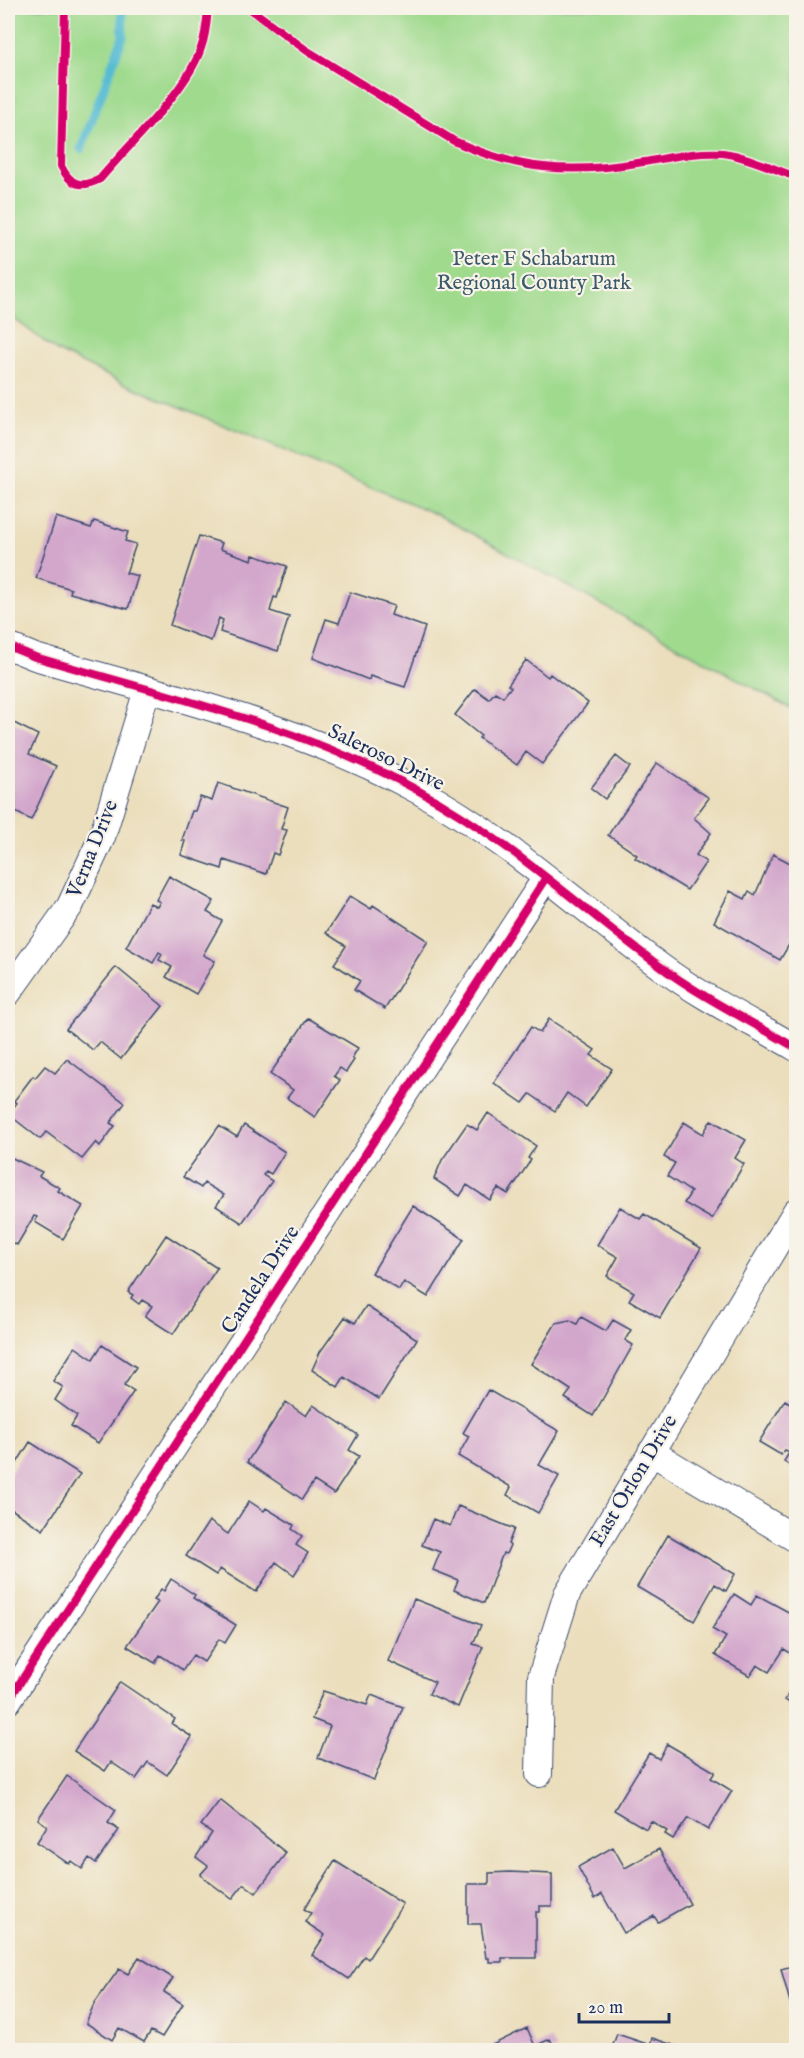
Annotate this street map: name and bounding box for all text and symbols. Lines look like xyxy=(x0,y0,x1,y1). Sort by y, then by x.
park label: Peter F Schabarum Regional County Park xyxy=(437,246,632,297)
street label: Saleroso Drive xyxy=(323,718,449,798)
street label: Verna Drive xyxy=(61,796,125,903)
street label: Candela Drive xyxy=(216,1220,306,1340)
street label: East Orlon Drive xyxy=(584,1410,684,1552)
scale bar xyxy=(579,1986,669,2024)
text: 20 m xyxy=(588,1997,623,2020)

